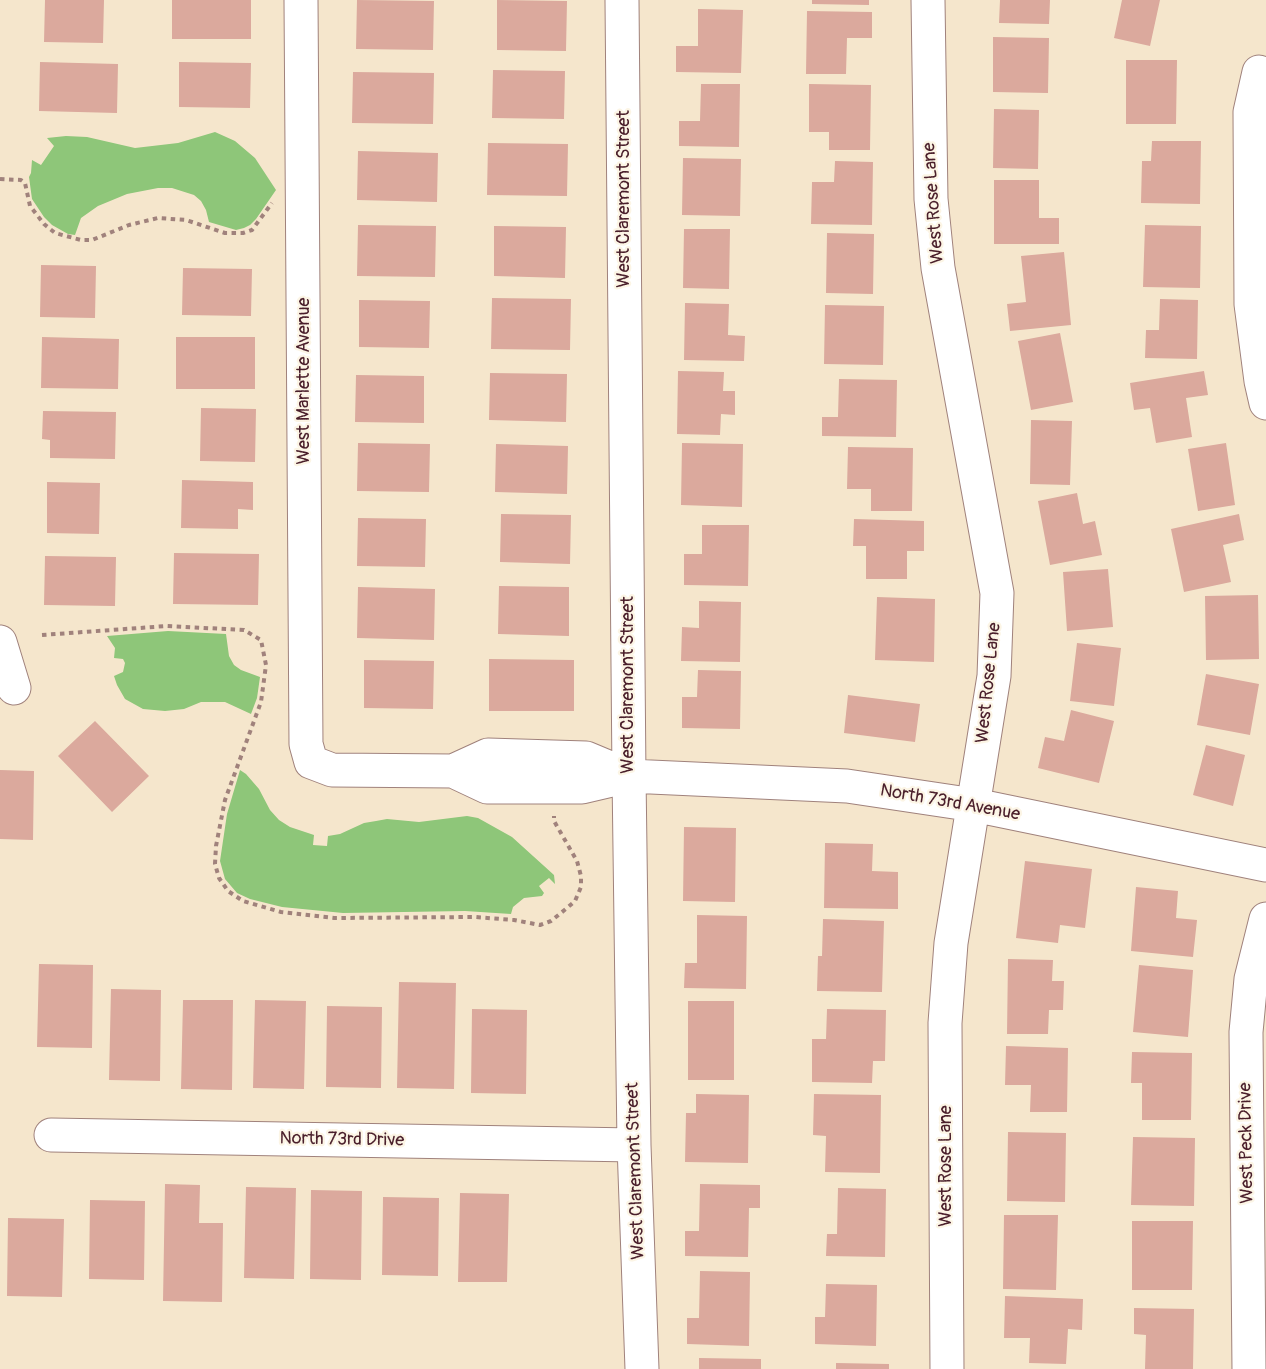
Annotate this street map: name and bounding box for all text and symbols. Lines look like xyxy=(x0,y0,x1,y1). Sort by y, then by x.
street label: West Claremont Street xyxy=(613,110,635,288)
street label: West Rose Lane xyxy=(919,142,949,264)
street label: West Marlette Avenue xyxy=(293,298,315,464)
street label: West Claremont Street xyxy=(617,596,639,774)
street label: West Rose Lane xyxy=(972,621,1006,745)
street label: North 73rd Avenue xyxy=(878,780,1022,826)
street label: West Claremont Street xyxy=(622,1082,650,1260)
street label: West Peck Drive xyxy=(1235,1082,1259,1204)
street label: West Rose Lane xyxy=(935,1105,957,1227)
street label: North 73rd Drive xyxy=(279,1128,405,1152)

